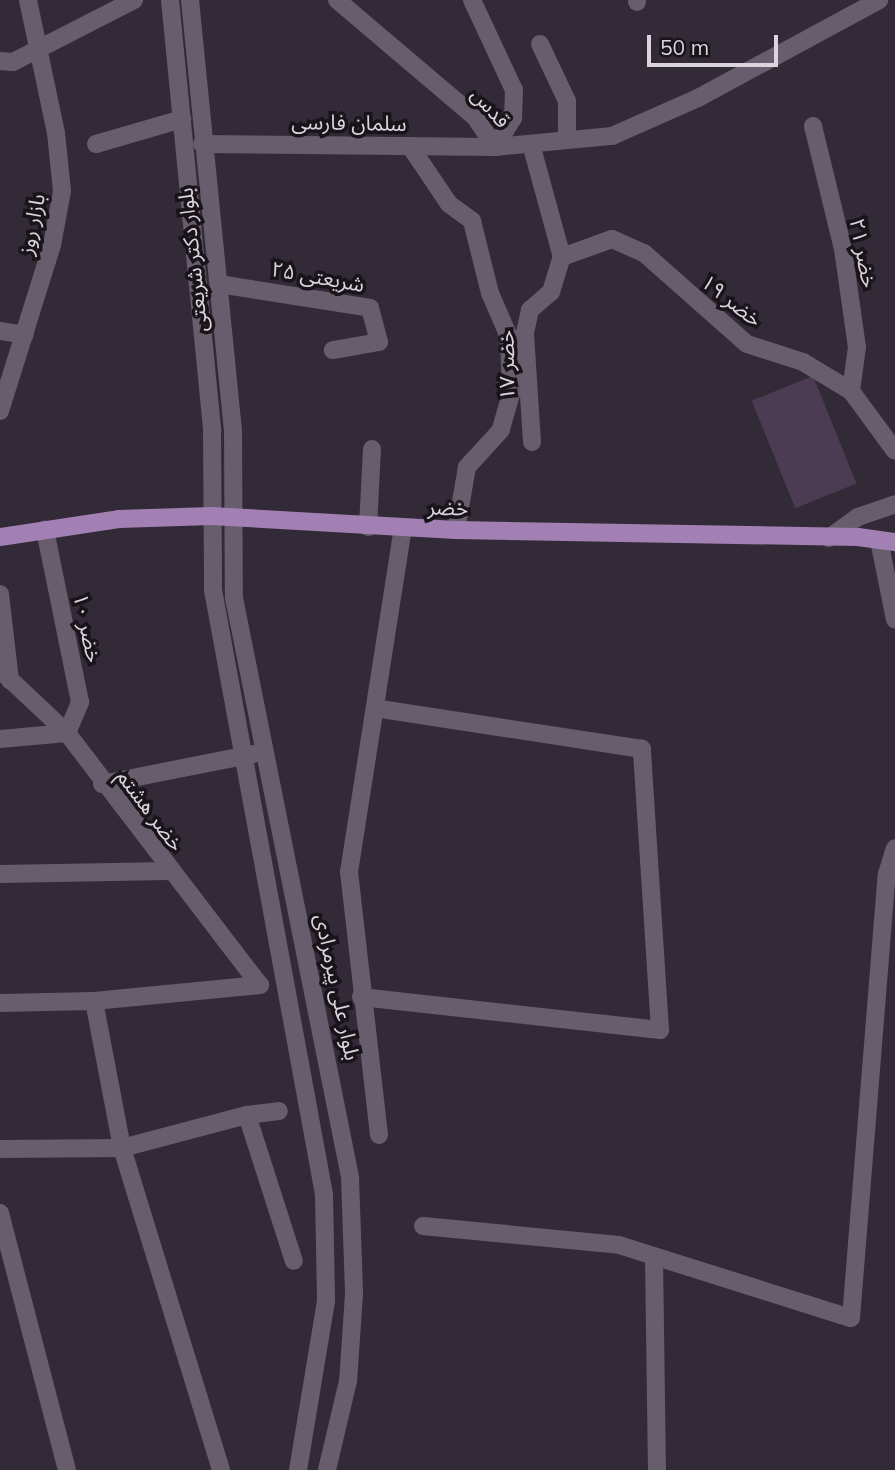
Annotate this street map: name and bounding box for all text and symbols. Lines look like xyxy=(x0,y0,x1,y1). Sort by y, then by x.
scale bar xyxy=(650,21,781,65)
text: 50 m xyxy=(660,34,709,60)
street label: قدس xyxy=(466,81,516,133)
street label: سلمان فارسی xyxy=(291,108,407,136)
street label: بلوار دکتر شریعتی xyxy=(172,187,212,333)
street label: بازار روز xyxy=(12,191,50,257)
street label: خضر ۲۱ xyxy=(845,216,883,290)
street label: شریعتی ۲۵ xyxy=(269,255,367,297)
street label: خضر ۱۹ xyxy=(697,268,767,332)
street label: خضر ۱۷ xyxy=(493,330,519,400)
street label: خضر xyxy=(427,494,469,520)
street label: خضر ۱۰ xyxy=(68,591,108,665)
street label: خضر هشتم xyxy=(112,764,190,856)
street label: بلوار علی پیرمرادی xyxy=(310,911,366,1063)

